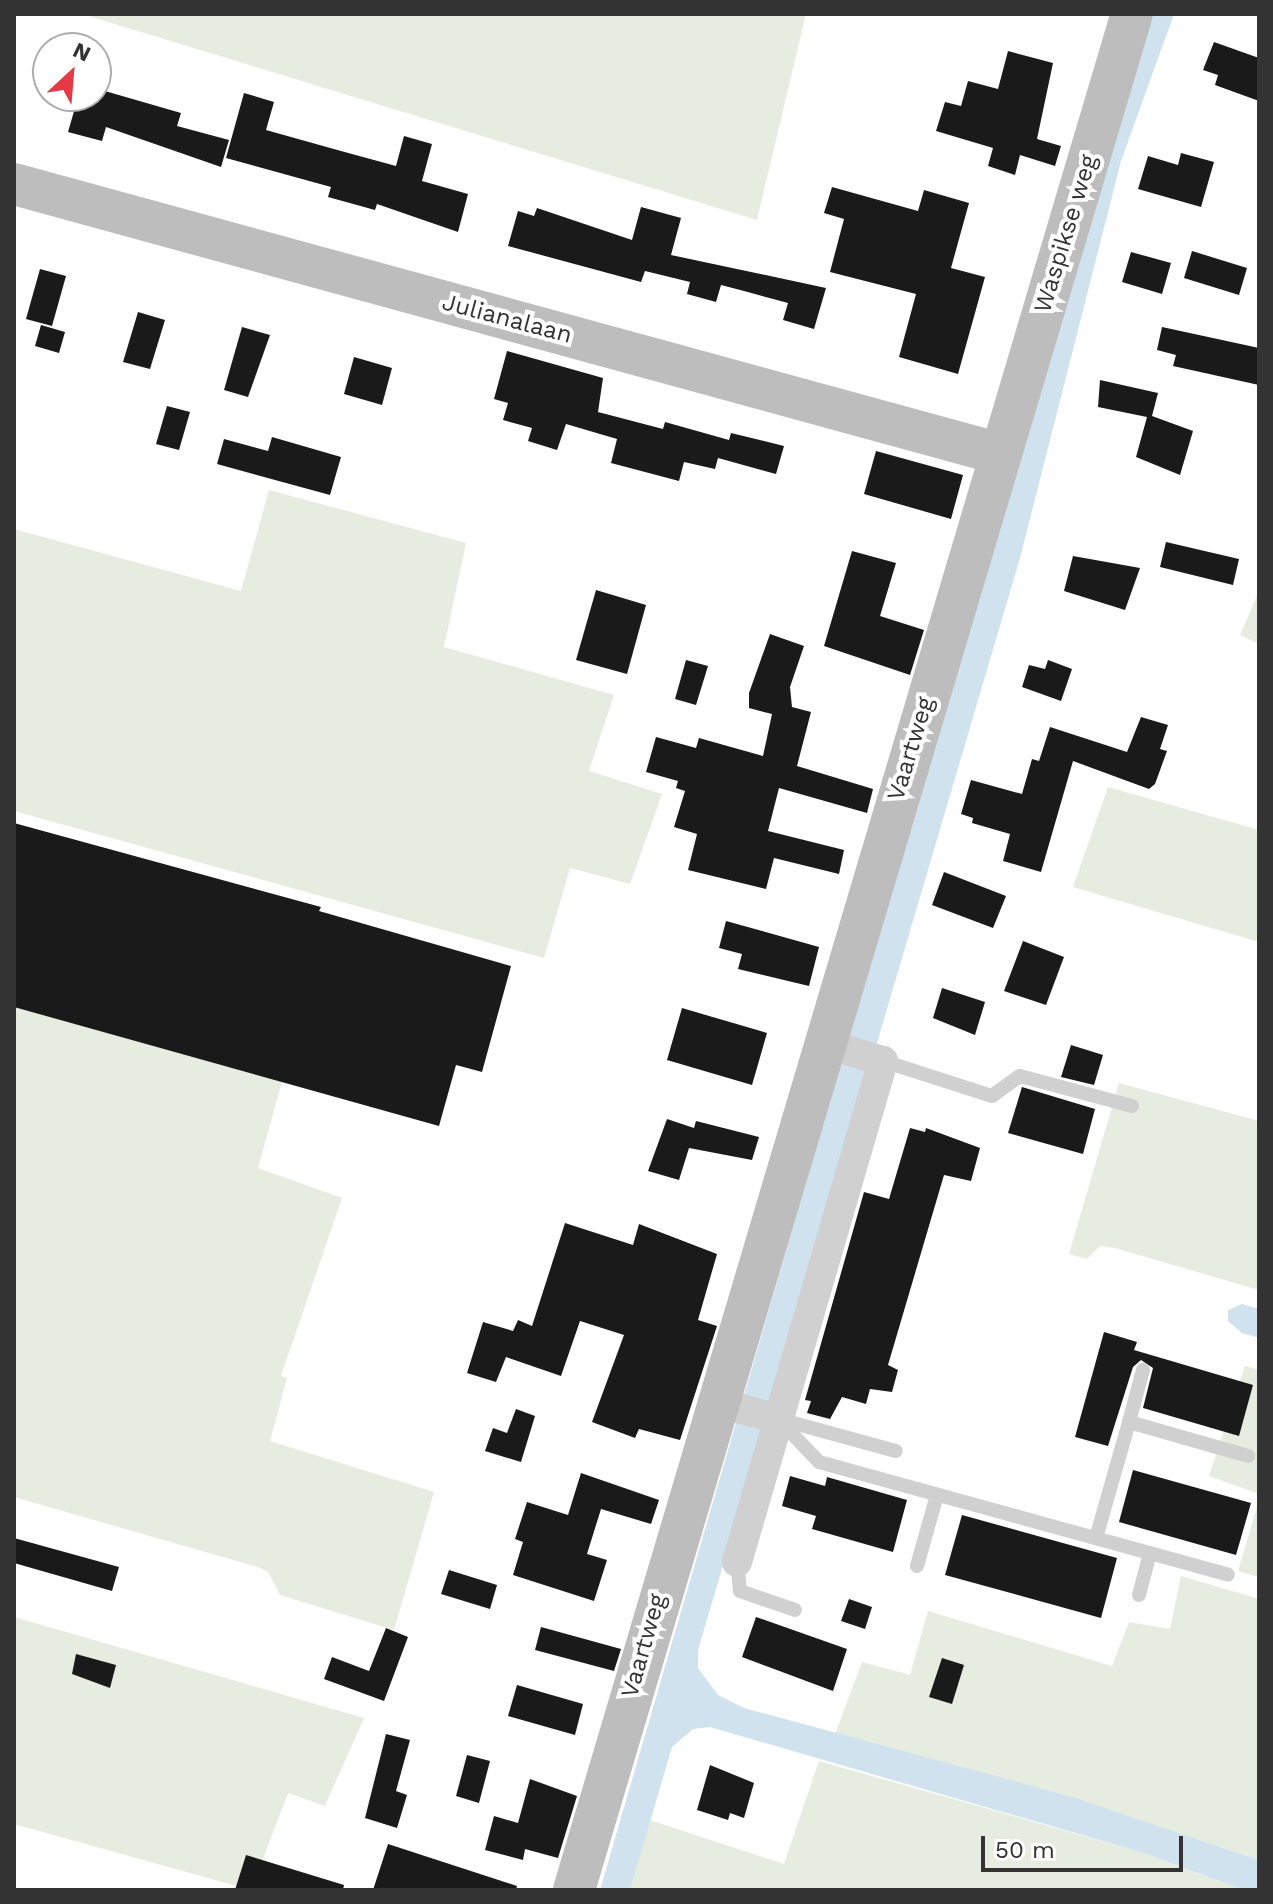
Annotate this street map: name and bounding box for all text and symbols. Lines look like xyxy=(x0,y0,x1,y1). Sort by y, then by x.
north arrow xyxy=(32,32,112,112)
text: N xyxy=(69,37,95,67)
street label: Waspikse weg xyxy=(1028,151,1104,317)
street label: Julianalaan xyxy=(439,288,575,350)
street label: Vaartweg xyxy=(882,694,940,804)
street label: Vaartweg xyxy=(615,1591,673,1701)
scale bar xyxy=(985,1820,1187,1870)
text: 50 m xyxy=(995,1836,1055,1864)

